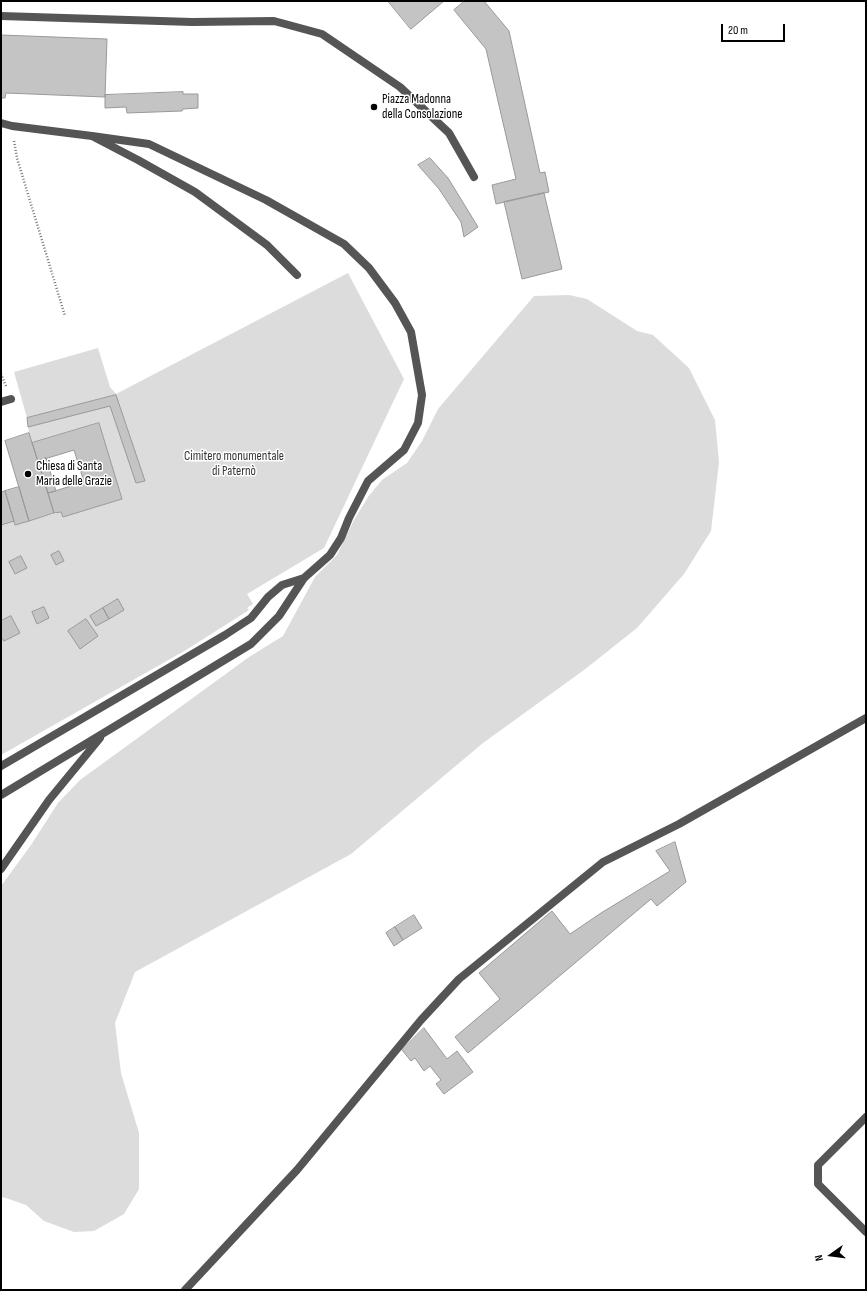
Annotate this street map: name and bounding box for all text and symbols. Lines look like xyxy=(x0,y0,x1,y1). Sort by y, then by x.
scale bar xyxy=(723,16,787,42)
text: 20 m xyxy=(728,23,748,38)
place label: Piazza Madonna della Consolazione xyxy=(382,92,462,123)
marker: Piazza Madonna della Consolazione xyxy=(369,102,379,112)
park label: Cimitero monumentale di Paternò xyxy=(184,449,284,480)
place label: Chiesa di Santa Maria delle Grazie xyxy=(36,459,112,490)
marker: Chiesa di Santa Maria delle Grazie xyxy=(23,469,33,479)
north arrow xyxy=(811,1235,851,1275)
text: N xyxy=(812,1254,826,1262)

